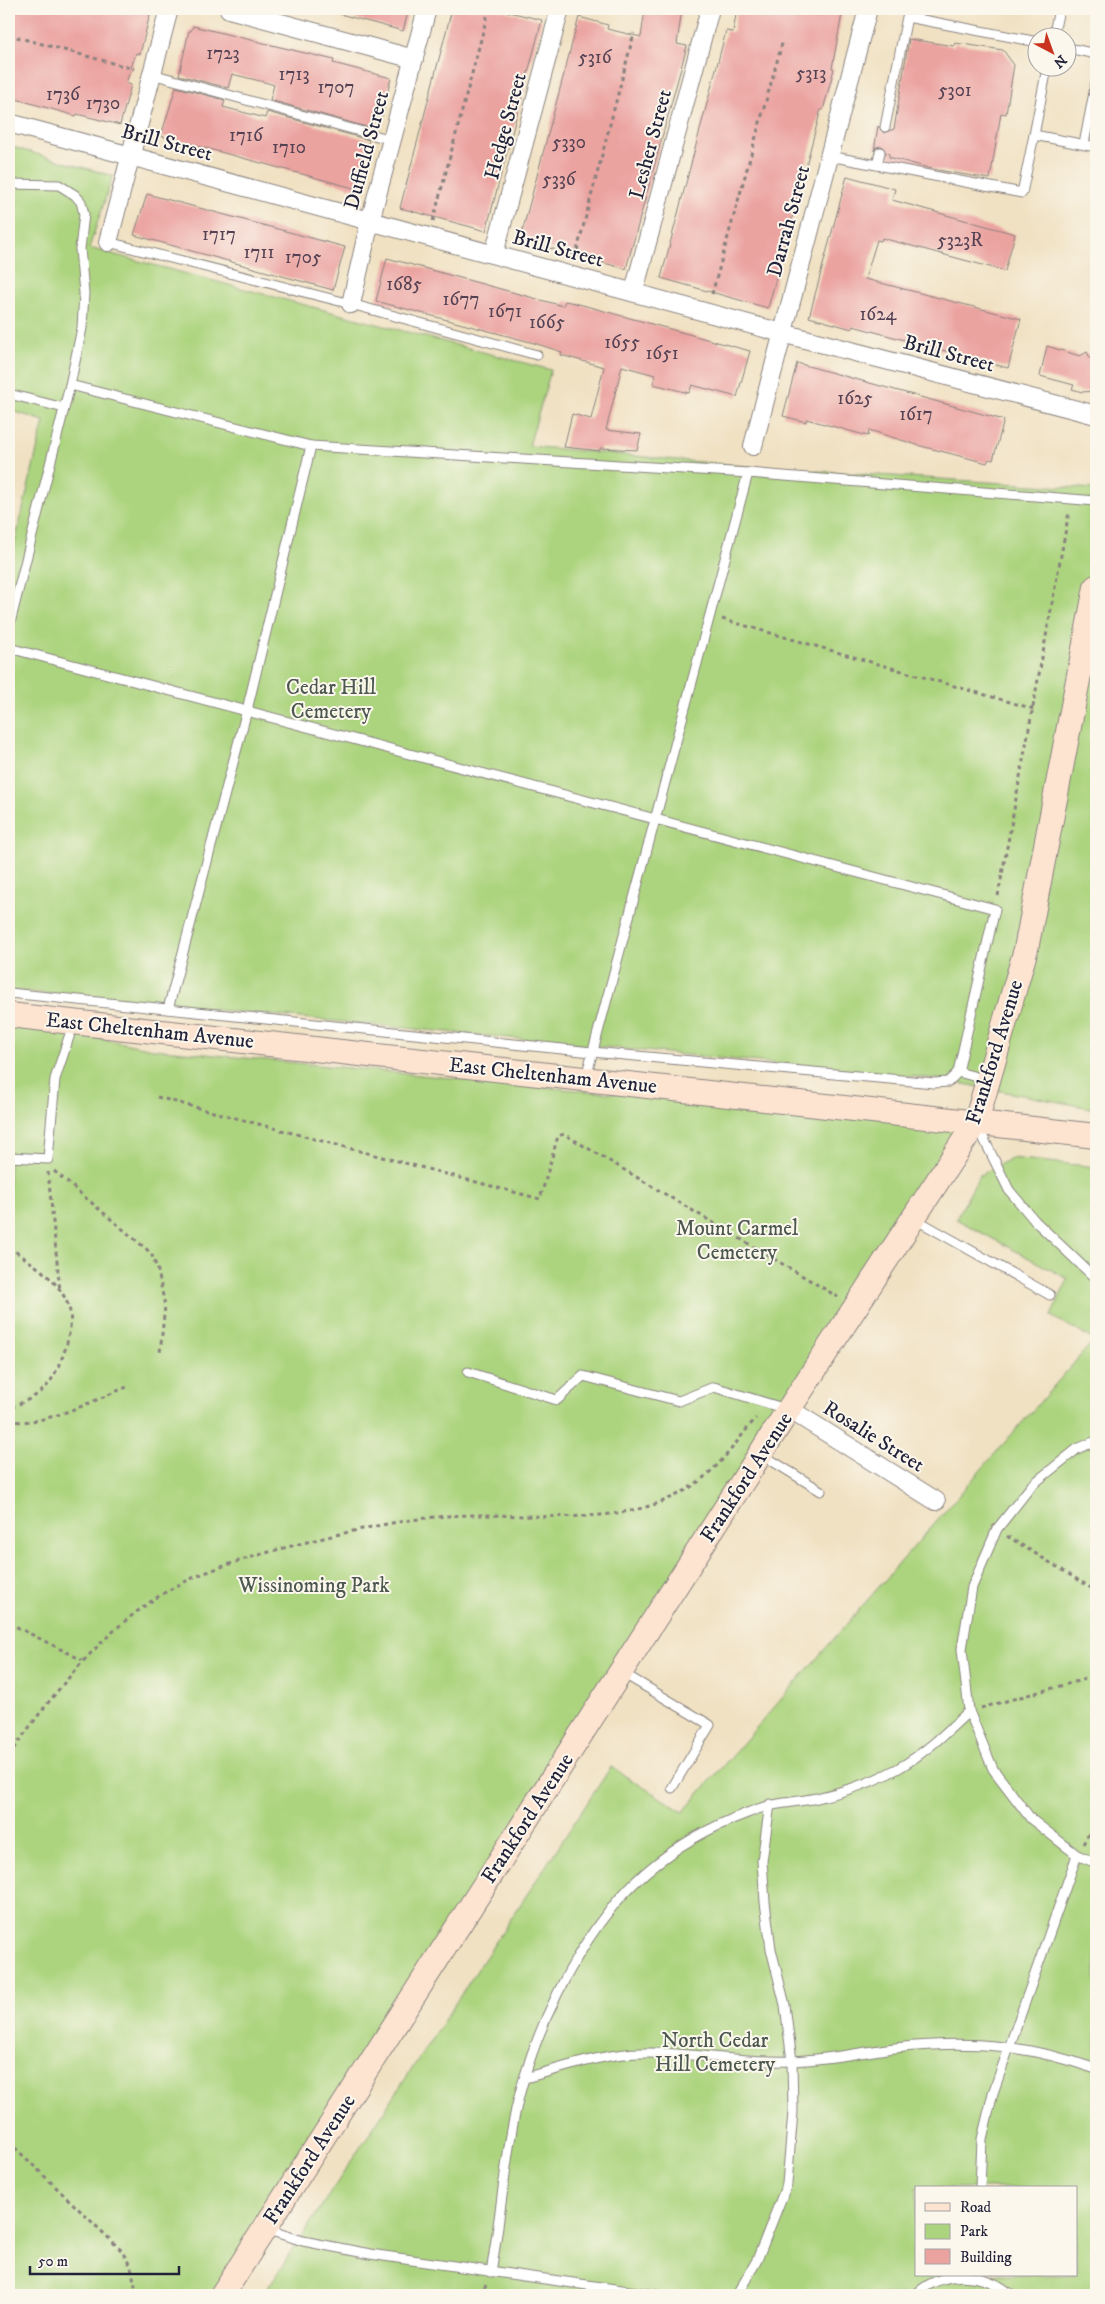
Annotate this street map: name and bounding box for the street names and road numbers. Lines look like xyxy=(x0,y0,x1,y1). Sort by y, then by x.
street label: Hedge Street xyxy=(479,70,533,183)
street label: Lesher Street xyxy=(624,86,678,202)
street label: Duffield Street xyxy=(339,88,395,212)
street label: Brill Street xyxy=(118,118,215,168)
street label: Darrah Street xyxy=(762,162,816,280)
street label: Brill Street xyxy=(509,224,606,274)
street label: Brill Street xyxy=(900,329,997,379)
street label: Frankford Avenue xyxy=(961,976,1029,1128)
street label: East Cheltenham Avenue xyxy=(45,1007,255,1055)
street label: East Cheltenham Avenue xyxy=(448,1052,658,1100)
street label: Rosalie Street xyxy=(818,1395,929,1478)
street label: Frankford Avenue xyxy=(695,1407,799,1548)
street label: Frankford Avenue xyxy=(476,1748,580,1889)
street label: Frankford Avenue xyxy=(258,2089,362,2230)

